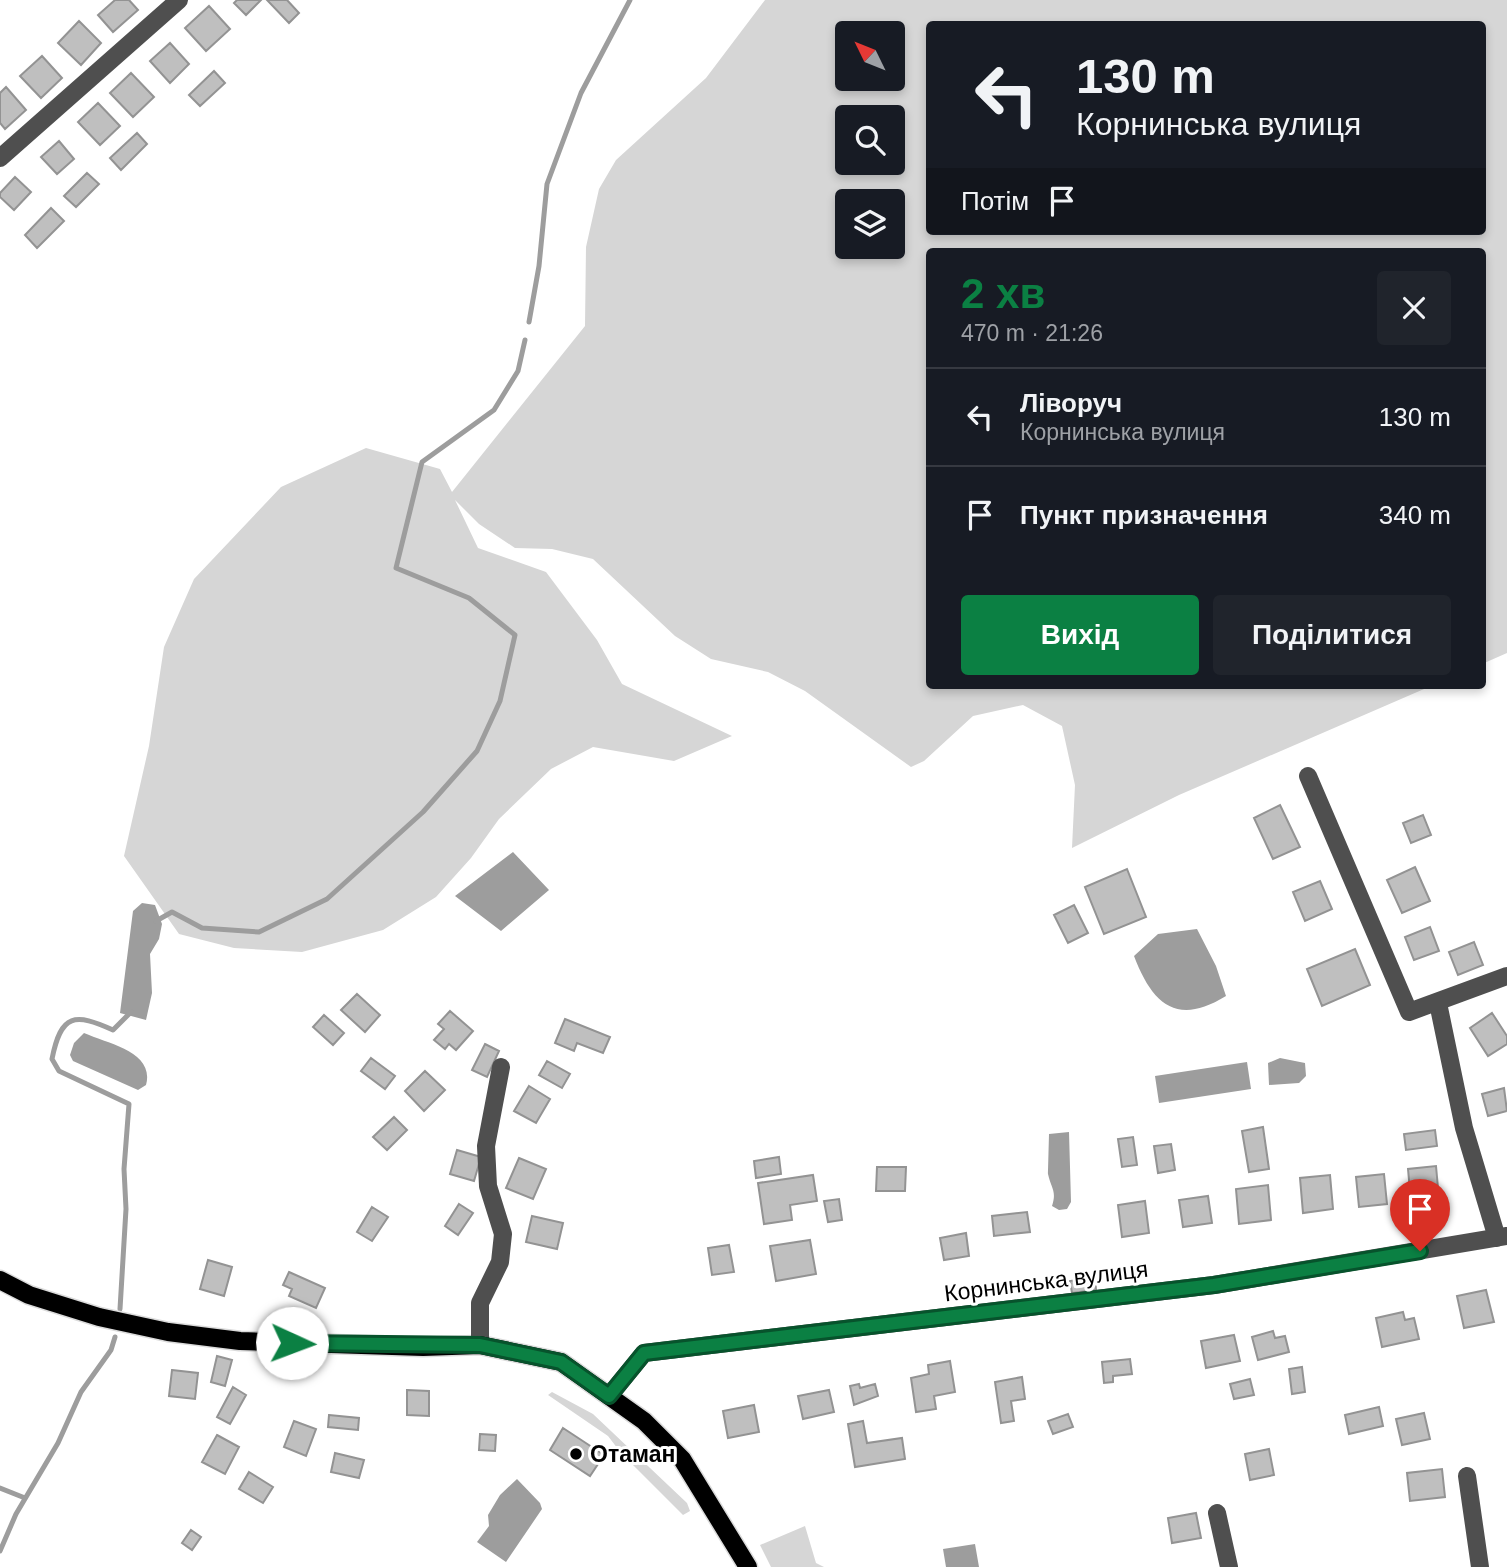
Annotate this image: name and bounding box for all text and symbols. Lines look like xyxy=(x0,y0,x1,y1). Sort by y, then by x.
north arrow xyxy=(835,21,905,91)
map controls xyxy=(835,21,905,259)
icon: left xyxy=(961,49,1052,140)
text: 130 m xyxy=(1076,49,1215,103)
button: search xyxy=(835,105,905,175)
text: Корнинська вулиця xyxy=(1076,106,1361,142)
icon: arrive xyxy=(1043,182,1081,220)
text: Потім xyxy=(961,186,1029,216)
button: layers xyxy=(835,189,905,259)
text: 2 хв xyxy=(961,270,1045,317)
button: close xyxy=(1377,271,1451,345)
text: 470 m · 21:26 xyxy=(961,320,1103,346)
text: Ліворуч xyxy=(1020,388,1122,418)
icon: left xyxy=(961,398,999,436)
text: 130 m xyxy=(1379,402,1451,432)
text: Корнинська вулиця xyxy=(1020,419,1225,445)
icon: arrive xyxy=(961,496,999,534)
text: Пункт призначення xyxy=(1020,500,1268,530)
text: 340 m xyxy=(1379,500,1451,530)
button: Вихід xyxy=(961,595,1199,675)
button: Поділитися xyxy=(1213,595,1451,675)
pin xyxy=(1390,1179,1450,1251)
icon: arrive xyxy=(1401,1190,1439,1228)
street label: Корнинська вулиця xyxy=(943,1256,1149,1306)
position arrow xyxy=(255,1306,329,1380)
place label: Отаман xyxy=(590,1441,675,1467)
marker: Отаман xyxy=(568,1446,584,1462)

